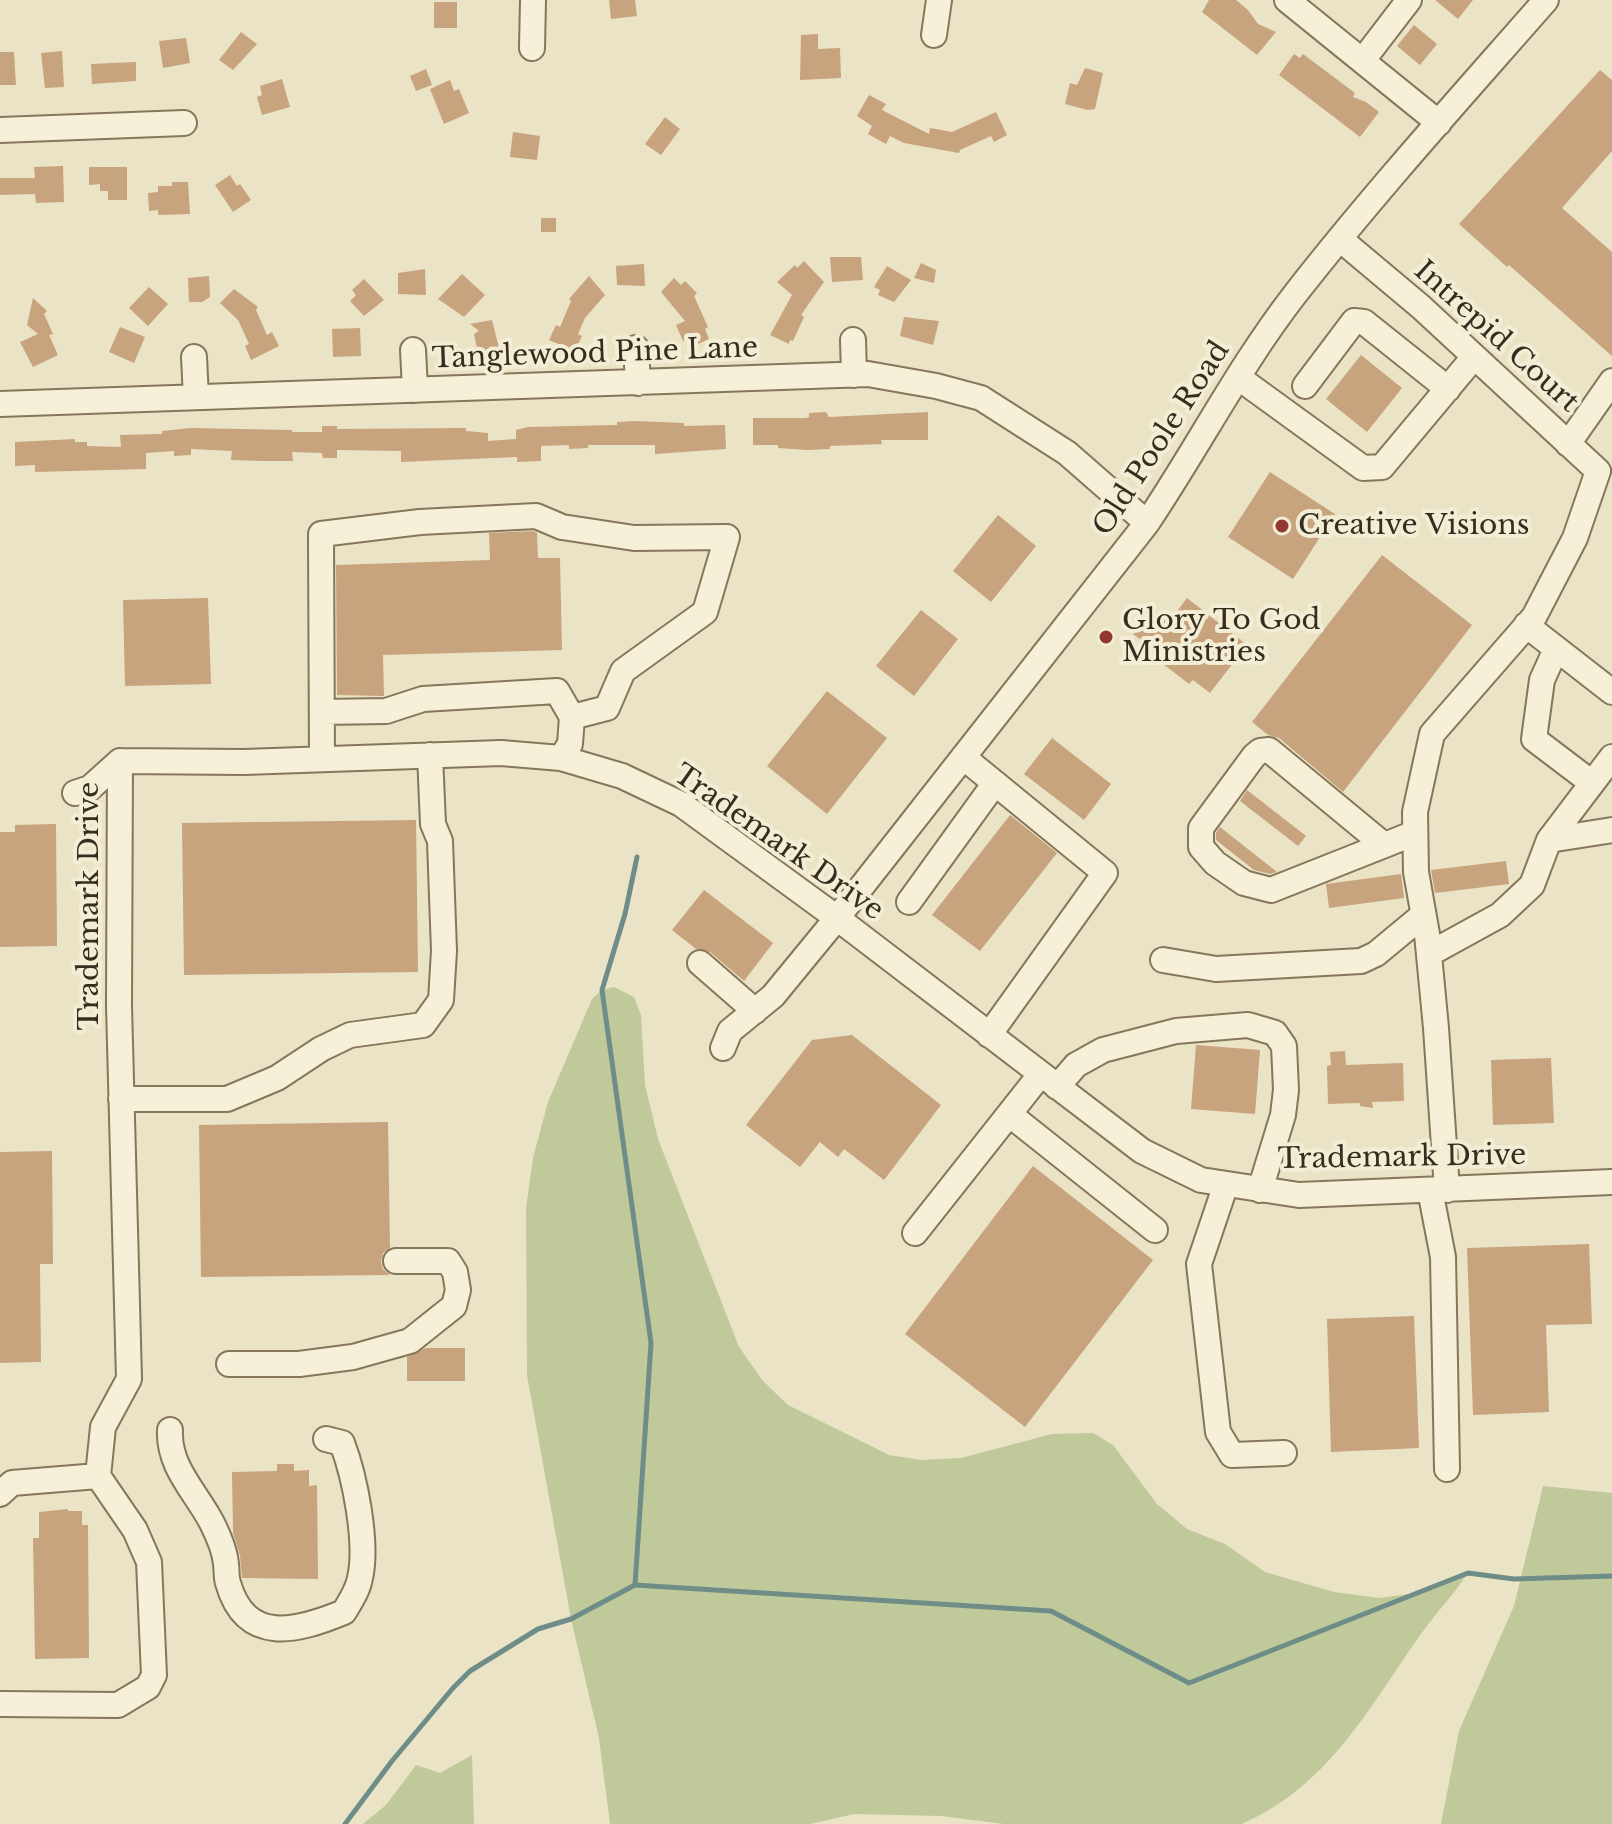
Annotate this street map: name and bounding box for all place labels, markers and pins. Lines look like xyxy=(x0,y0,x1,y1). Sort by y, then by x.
place label: Creative Visions xyxy=(1298,509,1529,543)
marker: Creative Visions xyxy=(1273,517,1291,535)
place label: Glory To God Ministries xyxy=(1122,604,1320,670)
marker: Glory To God Ministries xyxy=(1097,628,1115,646)

